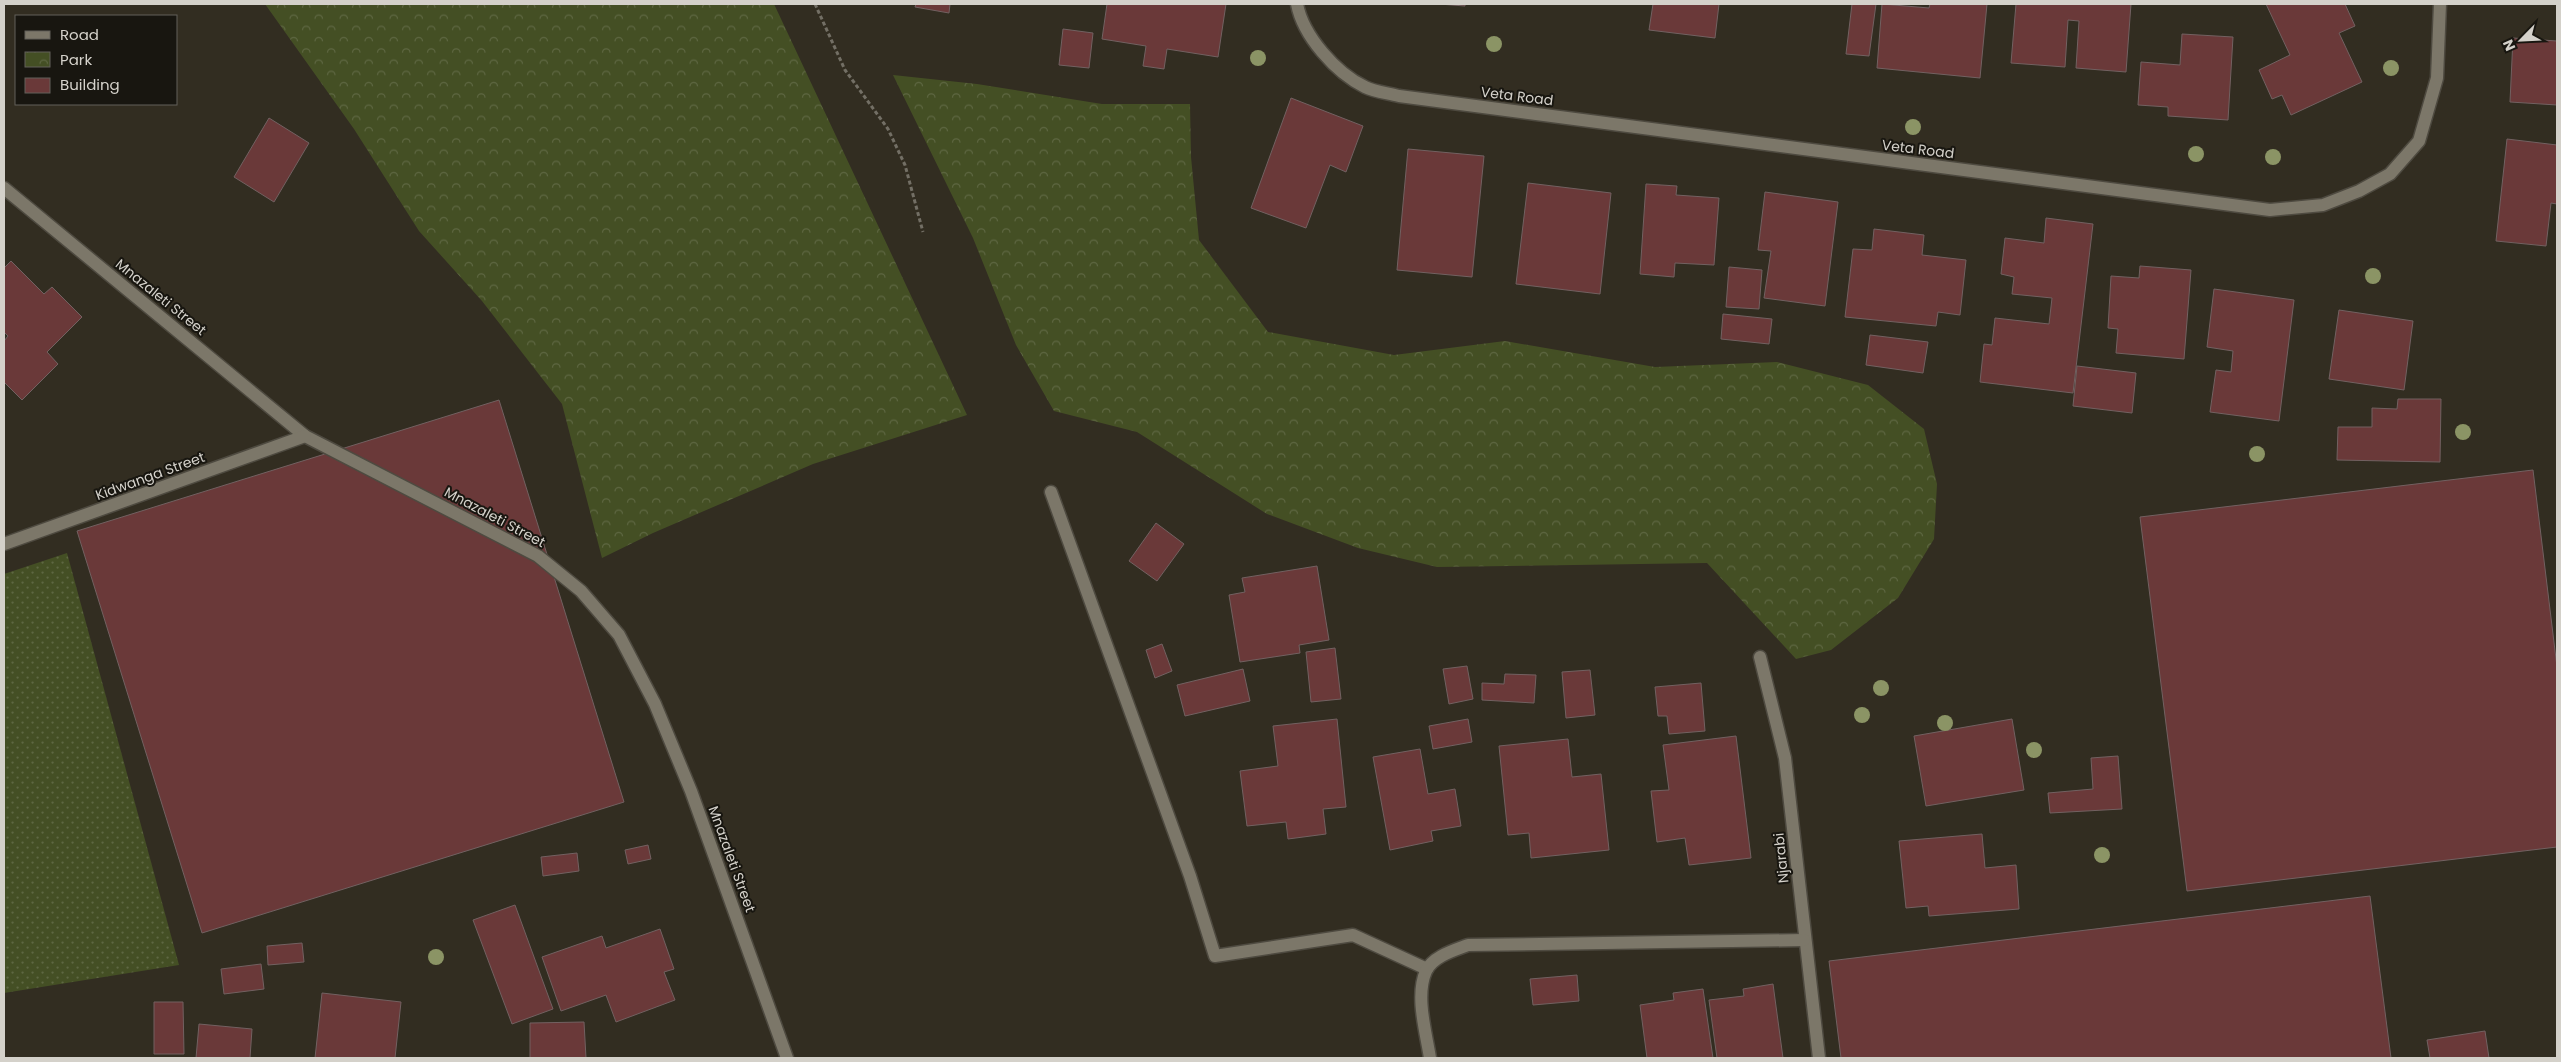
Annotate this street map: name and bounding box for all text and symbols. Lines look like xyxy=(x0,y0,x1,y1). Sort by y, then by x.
legend xyxy=(15,15,178,105)
north arrow xyxy=(2496,15,2546,65)
text: Road xyxy=(60,24,99,45)
text: N xyxy=(2498,36,2520,54)
text: Park xyxy=(60,49,92,70)
text: Building xyxy=(60,74,120,95)
street label: Veta Road xyxy=(1480,82,1554,110)
street label: Veta Road xyxy=(1881,135,1955,163)
street label: Mnazaleti Street xyxy=(111,254,211,340)
street label: Kidwanga Street xyxy=(93,447,207,505)
street label: Mnazaleti Street xyxy=(441,482,549,552)
street label: Mnazaleti Street xyxy=(703,803,761,915)
street label: Njarabi xyxy=(1768,832,1794,884)

